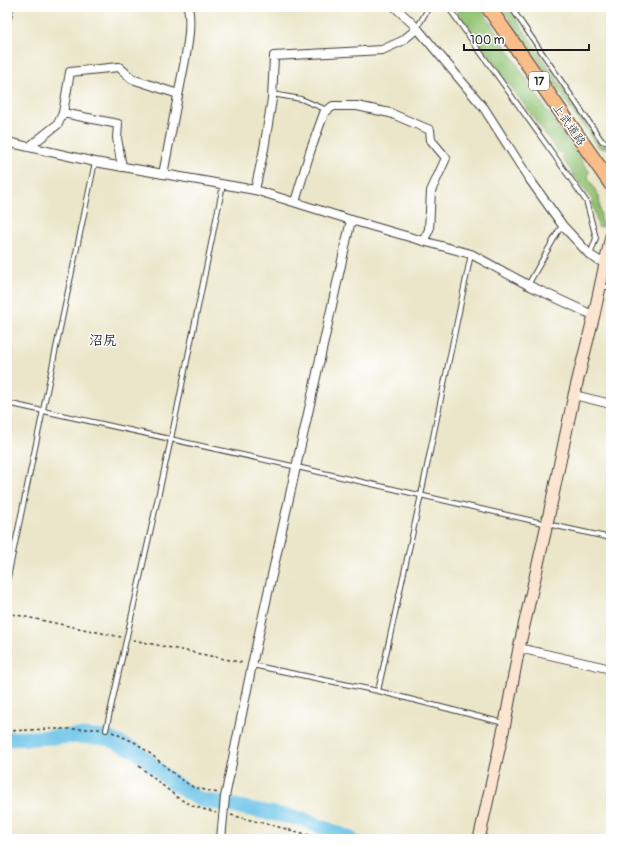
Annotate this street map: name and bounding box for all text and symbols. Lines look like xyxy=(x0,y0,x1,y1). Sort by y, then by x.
scale bar xyxy=(464,26,589,52)
text: 100 m xyxy=(470,33,505,48)
road number: 17 xyxy=(529,72,549,90)
street label: 上武道路 xyxy=(549,101,589,149)
district label: 沼尻 xyxy=(89,332,117,349)

